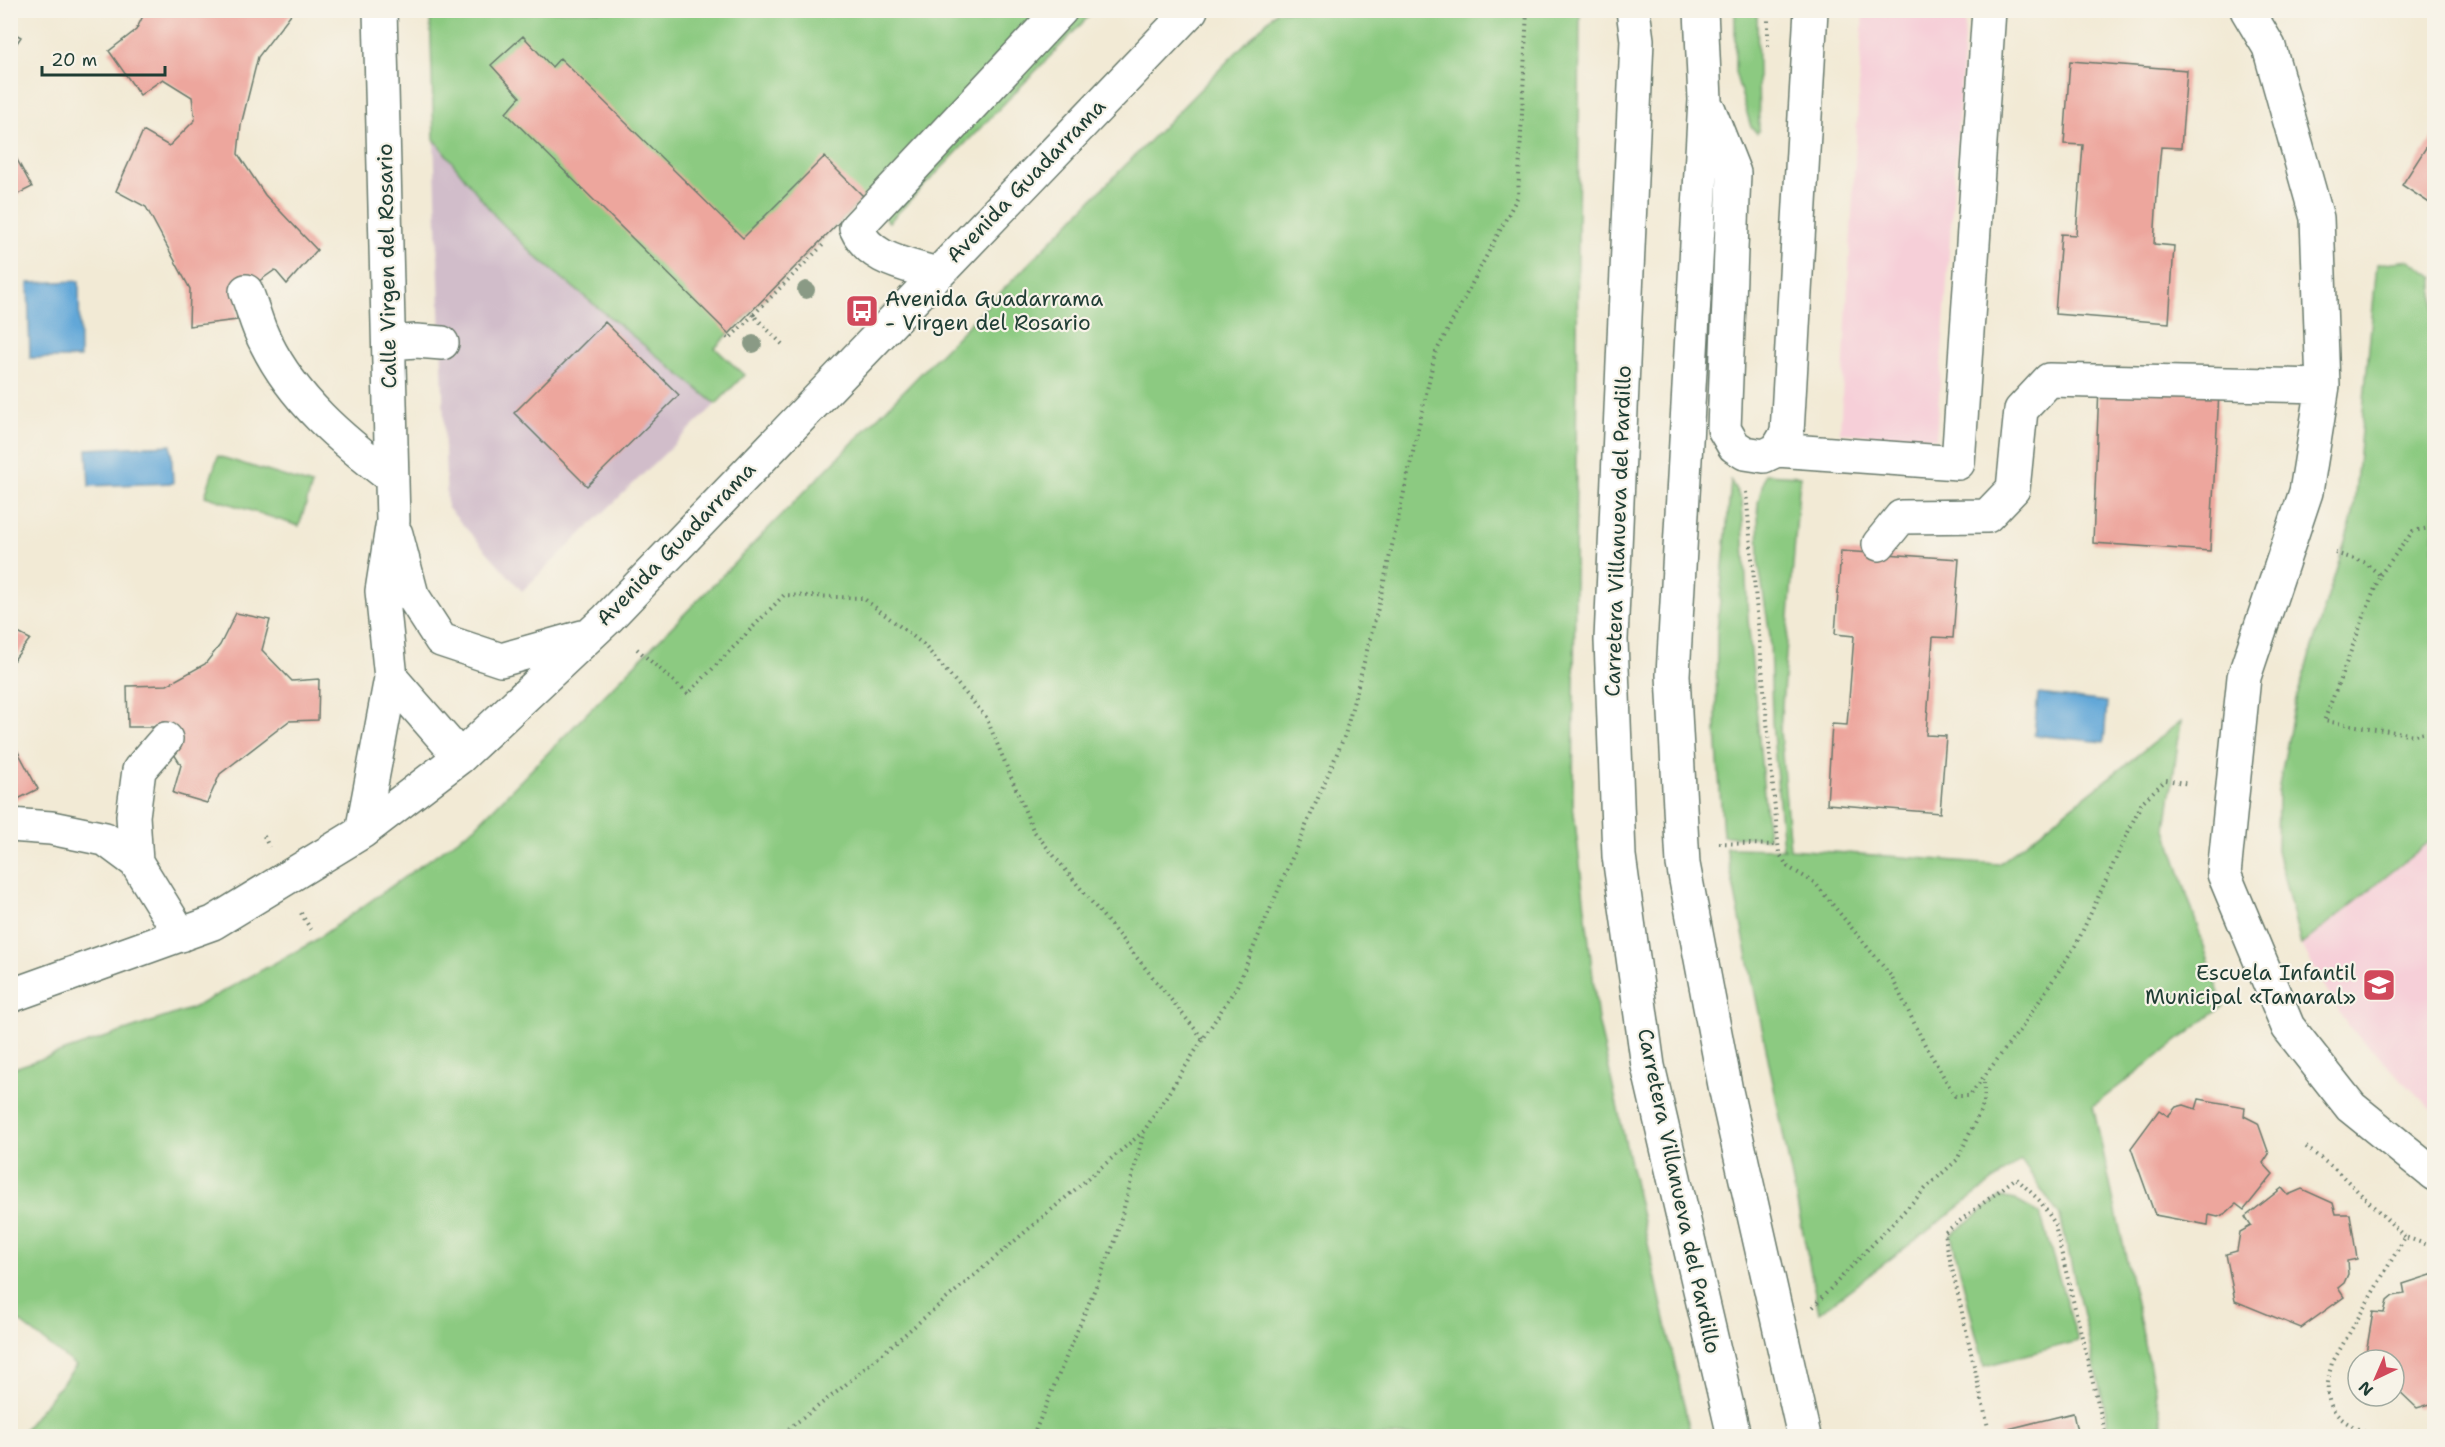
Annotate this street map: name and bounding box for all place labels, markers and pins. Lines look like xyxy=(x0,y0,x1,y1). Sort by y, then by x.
place label: Avenida Guadarrama - Virgen del Rosario xyxy=(885,285,1103,337)
bus stop icon: Avenida Guadarrama - Virgen del Rosario xyxy=(844,293,880,329)
place label: Escuela Infantil Municipal «Tamaral» xyxy=(2145,959,2357,1011)
school or university icon: Escuela Infantil Municipal «Tamaral» xyxy=(2361,967,2397,1003)

